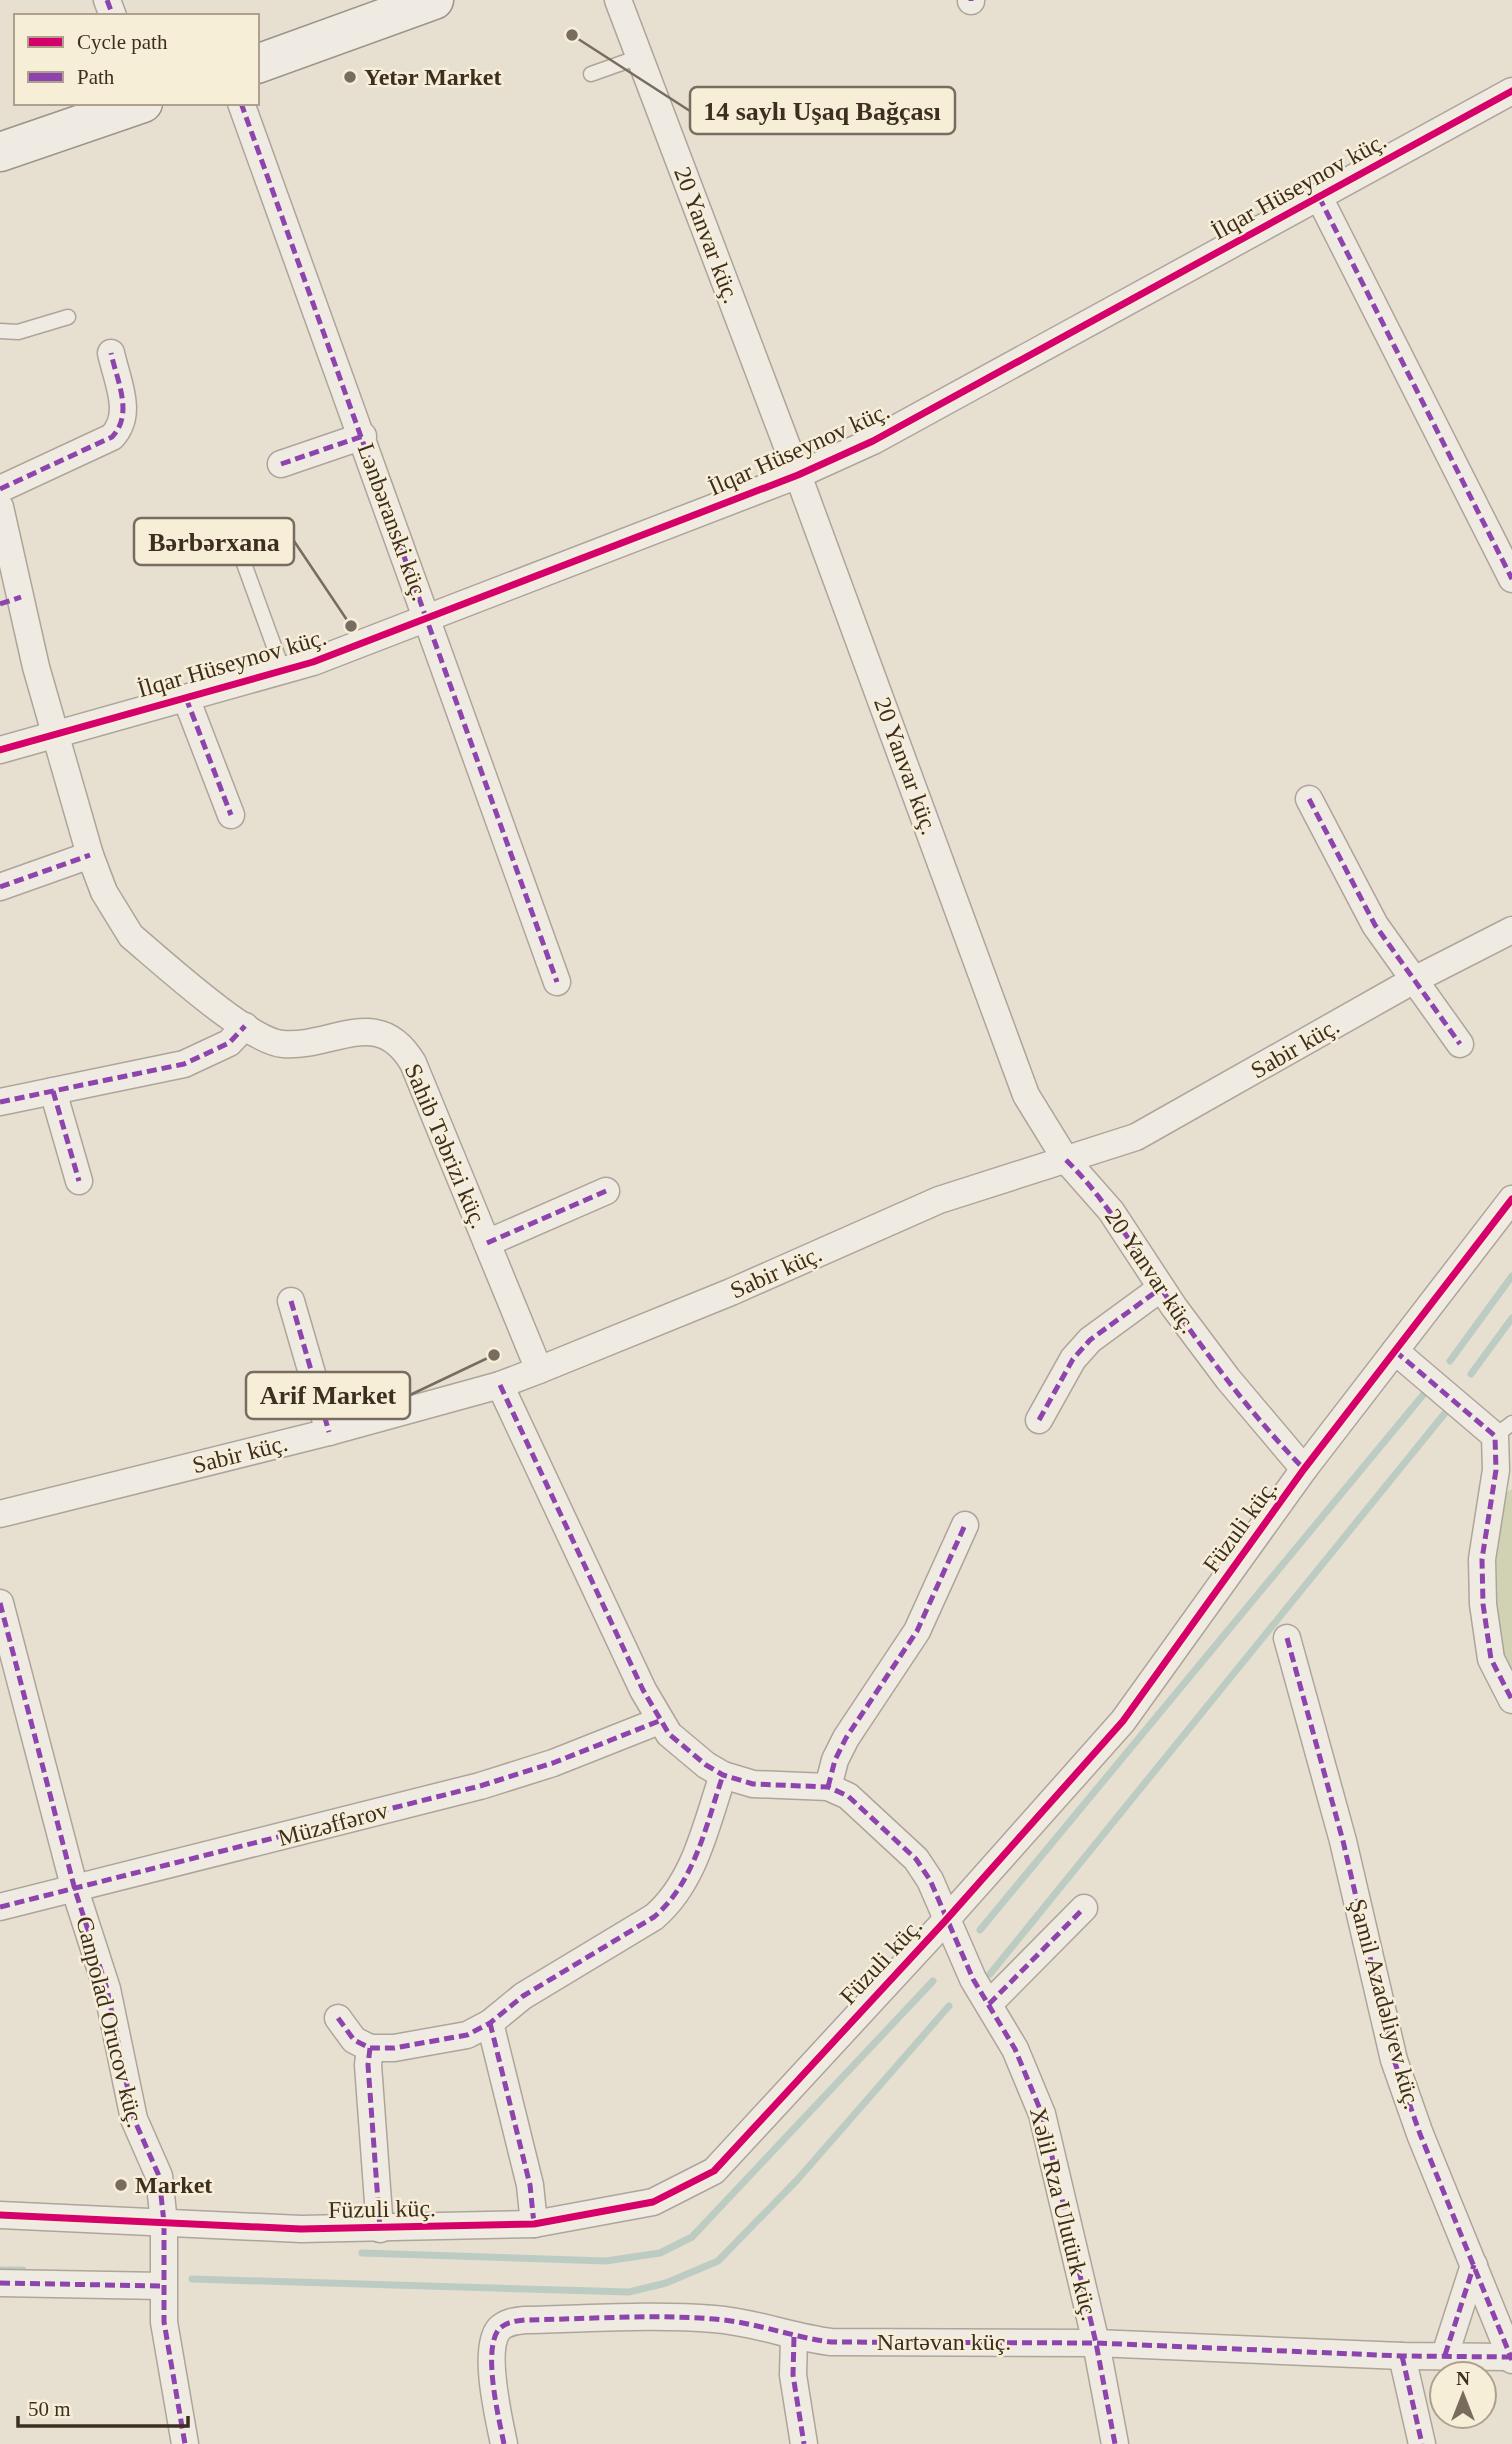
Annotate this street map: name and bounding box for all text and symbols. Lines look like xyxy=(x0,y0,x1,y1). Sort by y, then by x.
legend xyxy=(14,14,259,105)
text: Cycle path xyxy=(77,30,168,54)
place label: Yetər Market xyxy=(364,64,501,90)
text: Path xyxy=(77,65,115,89)
marker: Yetər Market xyxy=(342,69,358,85)
callout: 14 saylı Uşaq Bağçası xyxy=(690,87,955,134)
text: 14 saylı Uşaq Bağçası xyxy=(703,97,941,126)
street label: İlqar Hüseynov küç. xyxy=(1207,127,1391,245)
street label: 20 Yanvar küç. xyxy=(669,163,745,307)
street label: İlqar Hüseynov küç. xyxy=(705,397,893,501)
street label: Lənbəranski küç. xyxy=(353,440,433,604)
callout: Bərbərxana xyxy=(134,518,294,565)
text: Bərbərxana xyxy=(148,528,280,557)
street label: İlqar Hüseynov küç. xyxy=(135,624,329,702)
street label: 20 Yanvar küç. xyxy=(869,694,943,838)
street label: Sabir küç. xyxy=(1246,1012,1344,1084)
street label: Sahib Təbrizi küç. xyxy=(400,1060,492,1232)
street label: 20 Yanvar küç. xyxy=(1100,1204,1202,1338)
street label: Sabir küç. xyxy=(726,1240,826,1304)
callout: Arif Market xyxy=(246,1372,410,1419)
text: Arif Market xyxy=(260,1381,397,1410)
street label: Sabir küç. xyxy=(190,1430,290,1478)
street label: Füzuli küç. xyxy=(1198,1475,1282,1577)
street label: Müzəffərov xyxy=(275,1797,391,1851)
street label: Şamil Azadəliyev küç. xyxy=(1344,1896,1426,2112)
street label: Füzuli küç. xyxy=(835,1913,927,2009)
street label: Canpolad Orucov küç. xyxy=(71,1914,149,2130)
street label: Xəlil Rza Ulutürk küç. xyxy=(1025,2105,1103,2323)
place label: Market xyxy=(135,2172,212,2198)
marker: Market xyxy=(113,2177,129,2193)
street label: Füzuli küç. xyxy=(328,2195,436,2223)
street label: Nartəvan küç. xyxy=(877,2329,1011,2355)
north arrow xyxy=(1428,2360,1498,2430)
text: N xyxy=(1456,2368,1470,2389)
scale bar xyxy=(18,2384,187,2428)
text: 50 m xyxy=(28,2397,71,2421)

